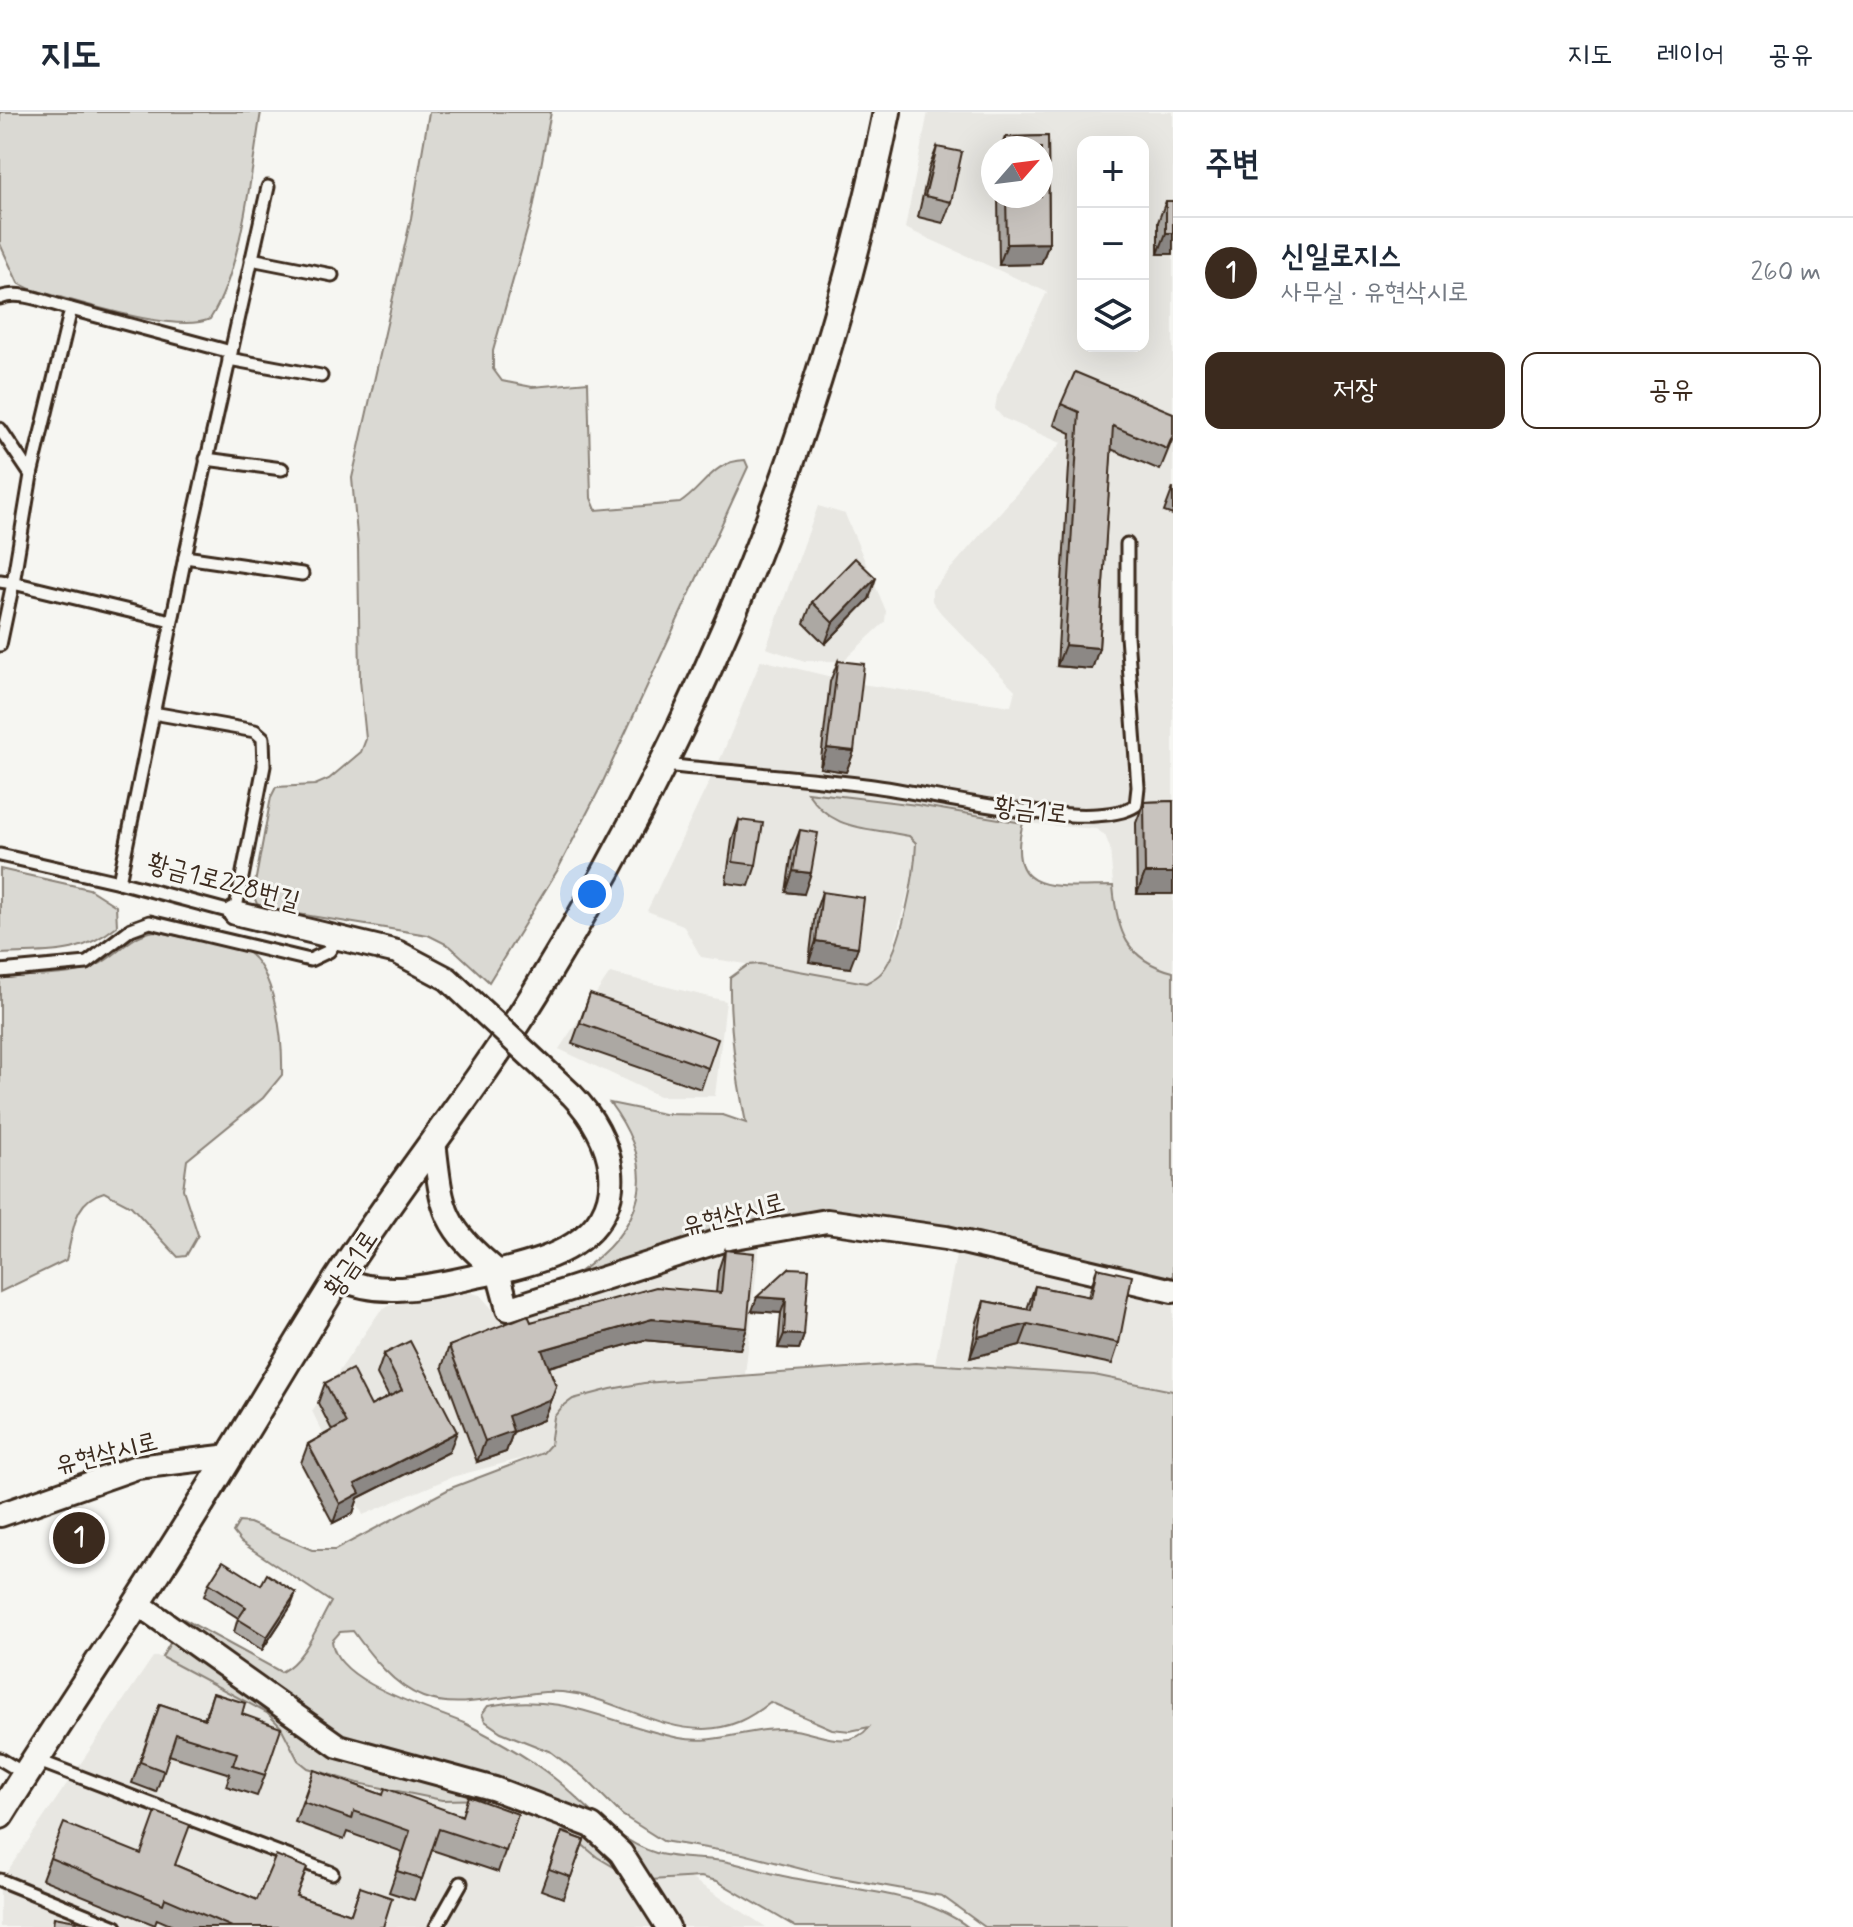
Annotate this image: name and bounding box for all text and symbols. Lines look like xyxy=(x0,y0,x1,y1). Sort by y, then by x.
text: 지도 xyxy=(40,31,101,80)
text: 지도 xyxy=(1567,37,1612,74)
text: 레이어 xyxy=(1656,37,1724,74)
text: 공유 xyxy=(1768,37,1813,74)
north arrow xyxy=(981,136,1053,208)
map controls xyxy=(1077,136,1149,352)
button: + xyxy=(1077,136,1149,208)
text: 주변 xyxy=(1205,142,1260,187)
button: − xyxy=(1077,208,1149,280)
text: 신일로지스 xyxy=(1281,237,1402,276)
text: 1 xyxy=(1225,256,1237,290)
text: 260 m xyxy=(1751,256,1821,290)
text: 사무실 · 유현삭시로 xyxy=(1281,276,1468,310)
button: layers xyxy=(1077,280,1149,352)
button: 저장 xyxy=(1205,352,1505,429)
button: 공유 xyxy=(1521,352,1821,429)
street label: 황금1로 xyxy=(992,790,1070,832)
street label: 황금1로228번길 xyxy=(144,846,303,920)
your location xyxy=(572,874,612,914)
street label: 유현삭시로 xyxy=(679,1186,788,1244)
street label: 황금1로 xyxy=(317,1224,387,1304)
street label: 유현삭시로 xyxy=(52,1425,161,1483)
pin: 1 xyxy=(53,1508,105,1568)

